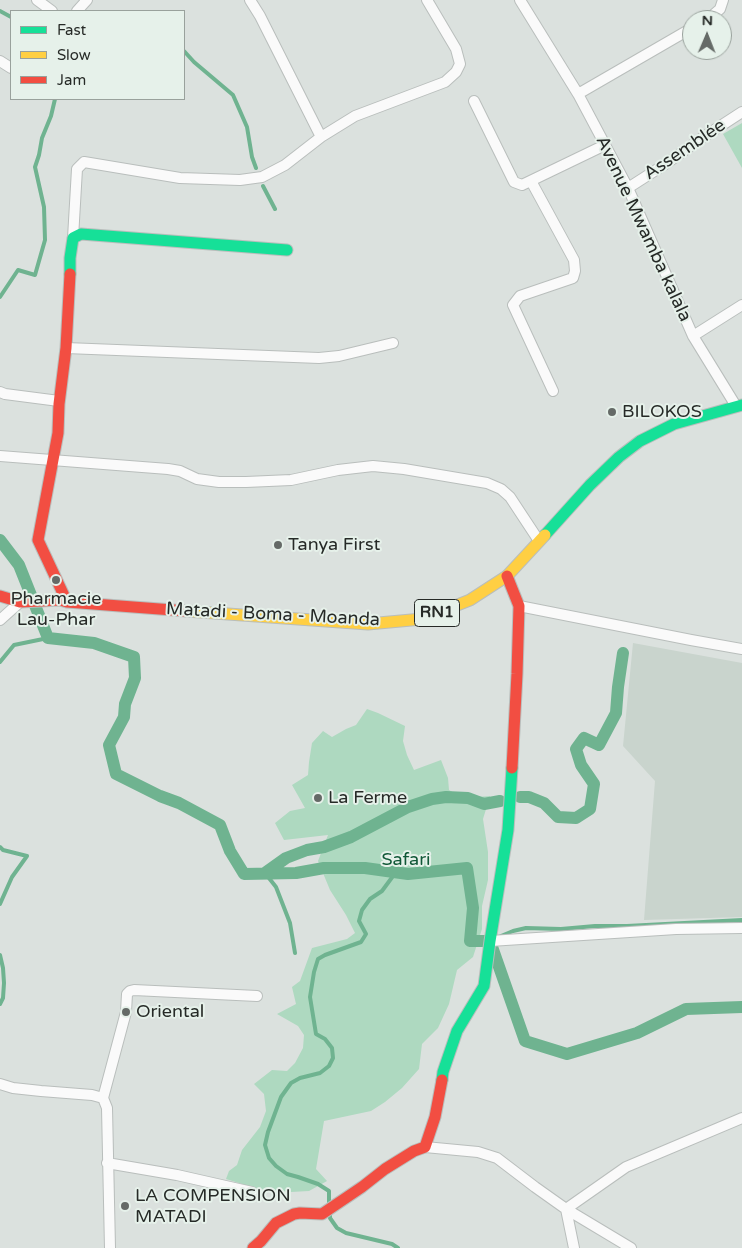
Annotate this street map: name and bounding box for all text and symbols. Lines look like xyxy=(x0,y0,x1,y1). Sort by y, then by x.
legend xyxy=(10,10,185,100)
north arrow xyxy=(682,10,732,60)
text: N xyxy=(701,12,713,29)
text: Fast xyxy=(57,21,86,39)
text: Slow xyxy=(57,46,91,64)
text: Jam xyxy=(57,71,86,89)
street label: Assemblée xyxy=(640,115,730,185)
street label: Avenue Mwamba kalala xyxy=(590,133,696,325)
place label: BILOKOS xyxy=(622,401,702,423)
marker: BILOKOS xyxy=(606,406,618,418)
place label: Tanya First xyxy=(288,534,380,556)
marker: Tanya First xyxy=(272,539,284,551)
marker: Pharmacie Lau-Phar xyxy=(50,574,62,586)
place label: Pharmacie Lau-Phar xyxy=(11,588,101,630)
street label: Matadi - Boma - Moanda xyxy=(166,599,380,631)
road number: RN1 xyxy=(414,600,460,626)
place label: La Ferme xyxy=(328,787,407,809)
marker: La Ferme xyxy=(312,792,324,804)
park label: Safari xyxy=(381,849,431,871)
place label: Oriental xyxy=(136,1001,204,1023)
marker: Oriental xyxy=(120,1006,132,1018)
place label: LA COMPENSION MATADI xyxy=(135,1185,291,1228)
marker: LA COMPENSION MATADI xyxy=(119,1200,131,1212)

